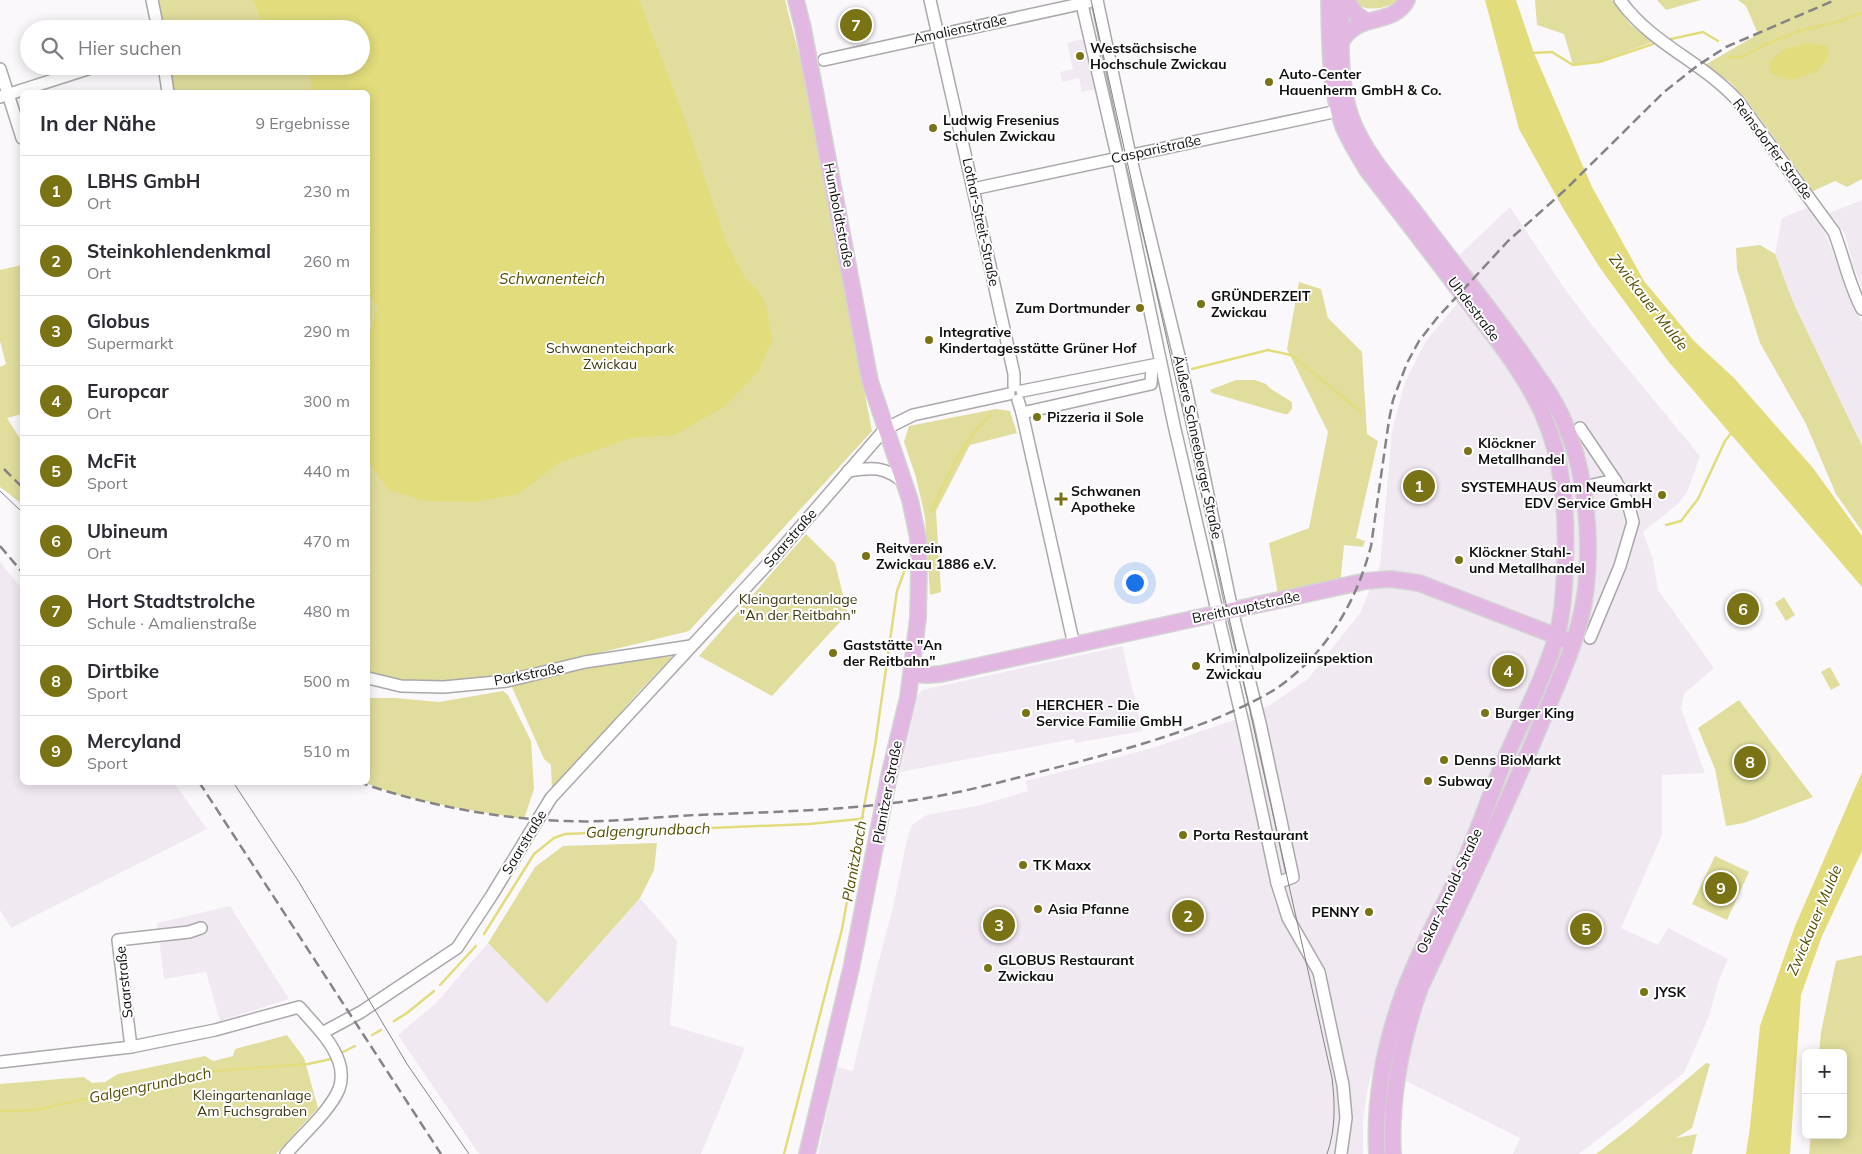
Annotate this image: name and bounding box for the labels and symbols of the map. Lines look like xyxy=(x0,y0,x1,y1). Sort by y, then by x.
pin: 7 xyxy=(840,6,872,44)
street label: Amalienstraße xyxy=(912,10,1008,48)
place label: Westsächsische Hochschule Zwickau xyxy=(1090,39,1227,73)
marker: Westsächsische Hochschule Zwickau xyxy=(1074,50,1086,62)
place label: Auto-Center Hauenherm GmbH & Co. xyxy=(1279,65,1441,99)
marker: Auto-Center Hauenherm GmbH & Co. xyxy=(1263,76,1275,88)
street label: Reinsdorfer Straße xyxy=(1729,95,1817,203)
place label: Ludwig Fresenius Schulen Zwickau xyxy=(943,111,1059,145)
marker: Ludwig Fresenius Schulen Zwickau xyxy=(927,122,939,134)
street label: Casparistraße xyxy=(1109,131,1203,167)
street label: Lothar-Streit-Straße xyxy=(959,156,1003,288)
street label: Humboldtstraße xyxy=(820,161,858,269)
water label: Zwickauer Mulde xyxy=(1605,250,1693,354)
water label: Schwanenteich xyxy=(499,269,605,288)
street label: Uhdestraße xyxy=(1444,273,1504,345)
place label: GRÜNDERZEIT Zwickau xyxy=(1211,287,1311,321)
marker: GRÜNDERZEIT Zwickau xyxy=(1195,298,1207,310)
place label: Zum Dortmunder xyxy=(1015,299,1130,317)
marker: Zum Dortmunder xyxy=(1134,302,1146,314)
place label: Integrative Kindertagesstätte Grüner Hof xyxy=(939,323,1137,357)
marker: Integrative Kindertagesstätte Grüner Hof xyxy=(923,334,935,346)
park label: Schwanenteichpark Zwickau xyxy=(546,339,675,373)
street label: Äußere Schneeberger Straße xyxy=(1170,353,1226,541)
place label: Pizzeria il Sole xyxy=(1047,408,1144,426)
marker: Pizzeria il Sole xyxy=(1031,411,1043,423)
place label: Klöckner Metallhandel xyxy=(1478,434,1565,468)
marker: Klöckner Metallhandel xyxy=(1462,445,1474,457)
pin: 1 xyxy=(1403,467,1435,505)
place label: SYSTEMHAUS am Neumarkt EDV Service GmbH xyxy=(1461,478,1653,512)
place label: Schwanen Apotheke xyxy=(1071,482,1141,516)
marker: SYSTEMHAUS am Neumarkt EDV Service GmbH xyxy=(1656,489,1668,501)
marker: Schwanen Apotheke xyxy=(1055,493,1067,505)
street label: Saarstraße xyxy=(760,505,820,571)
place label: Reitverein Zwickau 1886 e.V. xyxy=(876,539,996,573)
place label: Klöckner Stahl- und Metallhandel xyxy=(1469,543,1585,577)
marker: Reitverein Zwickau 1886 e.V. xyxy=(860,550,872,562)
marker: Klöckner Stahl- und Metallhandel xyxy=(1453,554,1465,566)
your location xyxy=(1122,570,1148,596)
street label: Breithauptstraße xyxy=(1190,587,1302,627)
park label: Kleingartenanlage "An der Reitbahn" xyxy=(739,590,857,624)
pin: 6 xyxy=(1727,590,1759,628)
place label: Gaststätte "An der Reitbahn" xyxy=(843,636,942,670)
marker: Gaststätte "An der Reitbahn" xyxy=(827,647,839,659)
place label: Kriminalpolizeiinspektion Zwickau xyxy=(1206,649,1373,683)
pin: 4 xyxy=(1492,652,1524,690)
street label: Parkstraße xyxy=(492,658,566,690)
marker: Kriminalpolizeiinspektion Zwickau xyxy=(1190,660,1202,672)
place label: HERCHER - Die Service Familie GmbH xyxy=(1036,696,1182,730)
place label: Burger King xyxy=(1495,704,1574,722)
marker: HERCHER - Die Service Familie GmbH xyxy=(1020,707,1032,719)
marker: Burger King xyxy=(1479,707,1491,719)
street label: Planitzer Straße xyxy=(868,739,906,845)
pin: 8 xyxy=(1734,743,1766,781)
place label: Denns BioMarkt xyxy=(1454,751,1562,769)
marker: Denns BioMarkt xyxy=(1438,754,1450,766)
place label: Subway xyxy=(1438,772,1493,790)
marker: Subway xyxy=(1422,775,1434,787)
street label: Saarstraße xyxy=(498,806,550,878)
water label: Galgengrundbach xyxy=(585,818,711,842)
water label: Planitzbach xyxy=(838,819,871,903)
street label: Oskar-Arnold-Straße xyxy=(1412,825,1486,957)
place label: Porta Restaurant xyxy=(1193,826,1309,844)
marker: Porta Restaurant xyxy=(1177,829,1189,841)
place label: TK Maxx xyxy=(1033,856,1091,874)
marker: TK Maxx xyxy=(1017,859,1029,871)
water label: Zwickauer Mulde xyxy=(1782,862,1846,978)
pin: 9 xyxy=(1705,869,1737,907)
pin: 2 xyxy=(1172,897,1204,935)
place label: Asia Pfanne xyxy=(1048,900,1130,918)
marker: Asia Pfanne xyxy=(1032,903,1044,915)
place label: PENNY xyxy=(1311,903,1360,921)
pin: 3 xyxy=(983,906,1015,944)
marker: PENNY xyxy=(1363,906,1375,918)
pin: 5 xyxy=(1570,910,1602,948)
street label: Saarstraße xyxy=(111,945,137,1019)
place label: GLOBUS Restaurant Zwickau xyxy=(998,951,1135,985)
marker: GLOBUS Restaurant Zwickau xyxy=(982,962,994,974)
place label: JYSK xyxy=(1654,983,1687,1001)
marker: JYSK xyxy=(1638,986,1650,998)
water label: Galgengrundbach xyxy=(87,1063,213,1107)
park label: Kleingartenanlage Am Fuchsgraben xyxy=(193,1086,311,1120)

